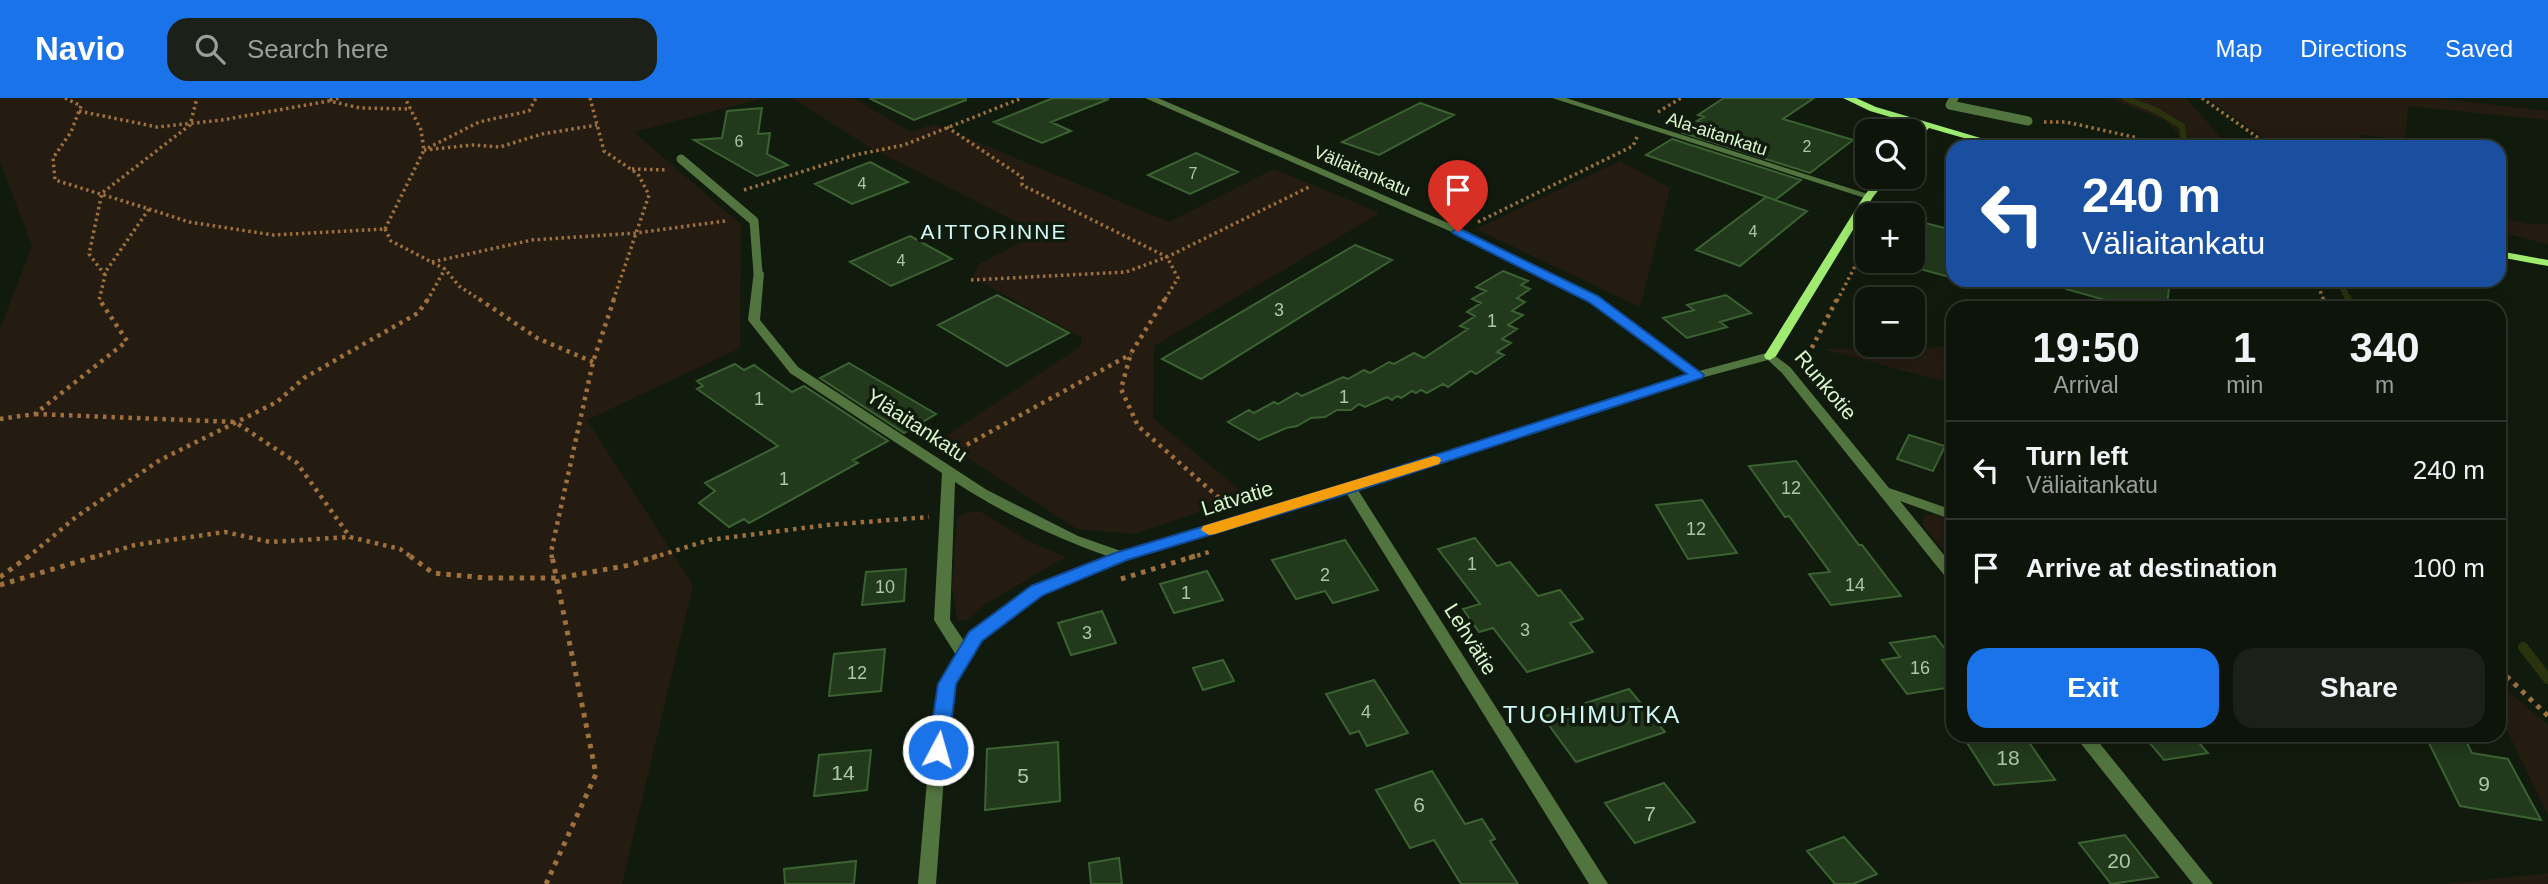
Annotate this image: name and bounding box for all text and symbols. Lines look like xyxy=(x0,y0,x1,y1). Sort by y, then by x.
search box xyxy=(167,18,657,81)
text: Navio xyxy=(35,30,125,67)
icon: search xyxy=(191,30,229,68)
text: Search here xyxy=(247,34,389,64)
text: Map xyxy=(2216,35,2262,62)
text: Directions xyxy=(2300,35,2407,62)
text: Saved xyxy=(2445,35,2513,62)
street label: Ala-aitankatu xyxy=(1664,108,1770,160)
map controls xyxy=(1855,119,1925,357)
button: search xyxy=(1855,119,1925,189)
house number: 6 xyxy=(735,133,744,150)
house number: 2 xyxy=(1803,138,1812,155)
street label: Väliaitankatu xyxy=(1311,142,1413,200)
pin xyxy=(1428,160,1488,232)
house number: 7 xyxy=(1189,165,1198,182)
icon: left xyxy=(1967,168,2058,259)
text: 240 m xyxy=(2082,168,2221,222)
icon: arrive xyxy=(1439,171,1477,209)
house number: 4 xyxy=(858,175,867,192)
button: + xyxy=(1855,203,1925,273)
district label: AITTORINNE xyxy=(921,220,1067,243)
house number: 4 xyxy=(1749,223,1758,240)
text: Väliaitankatu xyxy=(2082,225,2265,261)
house number: 4 xyxy=(897,252,906,269)
button: − xyxy=(1855,287,1925,357)
house number: 3 xyxy=(1274,300,1284,320)
house number: 1 xyxy=(1487,311,1497,331)
text: 19:50 xyxy=(2032,324,2140,371)
text: 1 xyxy=(2233,324,2256,371)
text: 340 xyxy=(2350,324,2420,371)
street label: Runkotie xyxy=(1791,346,1861,424)
text: Arrival xyxy=(2053,372,2119,398)
text: min xyxy=(2226,372,2263,398)
text: m xyxy=(2375,372,2394,398)
street label: Yläaitankatu xyxy=(862,384,972,466)
house number: 1 xyxy=(1339,387,1349,407)
house number: 1 xyxy=(754,389,764,409)
text: Turn left xyxy=(2026,441,2128,471)
icon: left xyxy=(1967,451,2005,489)
text: 240 m xyxy=(2413,455,2485,485)
house number: 1 xyxy=(779,469,789,489)
text: Väliaitankatu xyxy=(2026,472,2158,498)
street label: Latvatie xyxy=(1198,476,1276,520)
house number: 12 xyxy=(1781,478,1801,498)
house number: 12 xyxy=(1686,519,1706,539)
icon: arrive xyxy=(1967,549,2005,587)
text: Arrive at destination xyxy=(2026,553,2277,583)
text: 100 m xyxy=(2413,553,2485,583)
house number: 1 xyxy=(1467,554,1477,574)
house number: 2 xyxy=(1320,565,1330,585)
house number: 14 xyxy=(1845,575,1865,595)
house number: 10 xyxy=(875,577,895,597)
house number: 1 xyxy=(1181,583,1191,603)
street label: Lehvätie xyxy=(1440,599,1502,679)
house number: 3 xyxy=(1520,620,1530,640)
house number: 3 xyxy=(1082,623,1092,643)
button: Exit xyxy=(1967,648,2219,728)
button: Share xyxy=(2233,648,2485,728)
house number: 16 xyxy=(1910,658,1930,678)
house number: 12 xyxy=(847,663,867,683)
district label: TUOHIMUTKA xyxy=(1503,701,1681,728)
house number: 4 xyxy=(1361,702,1371,722)
position arrow xyxy=(901,713,975,787)
house number: 18 xyxy=(1996,746,2020,769)
house number: 14 xyxy=(831,761,855,784)
house number: 5 xyxy=(1017,764,1029,787)
house number: 9 xyxy=(2478,772,2490,795)
house number: 6 xyxy=(1413,793,1425,816)
house number: 7 xyxy=(1644,802,1656,825)
house number: 20 xyxy=(2107,849,2131,872)

